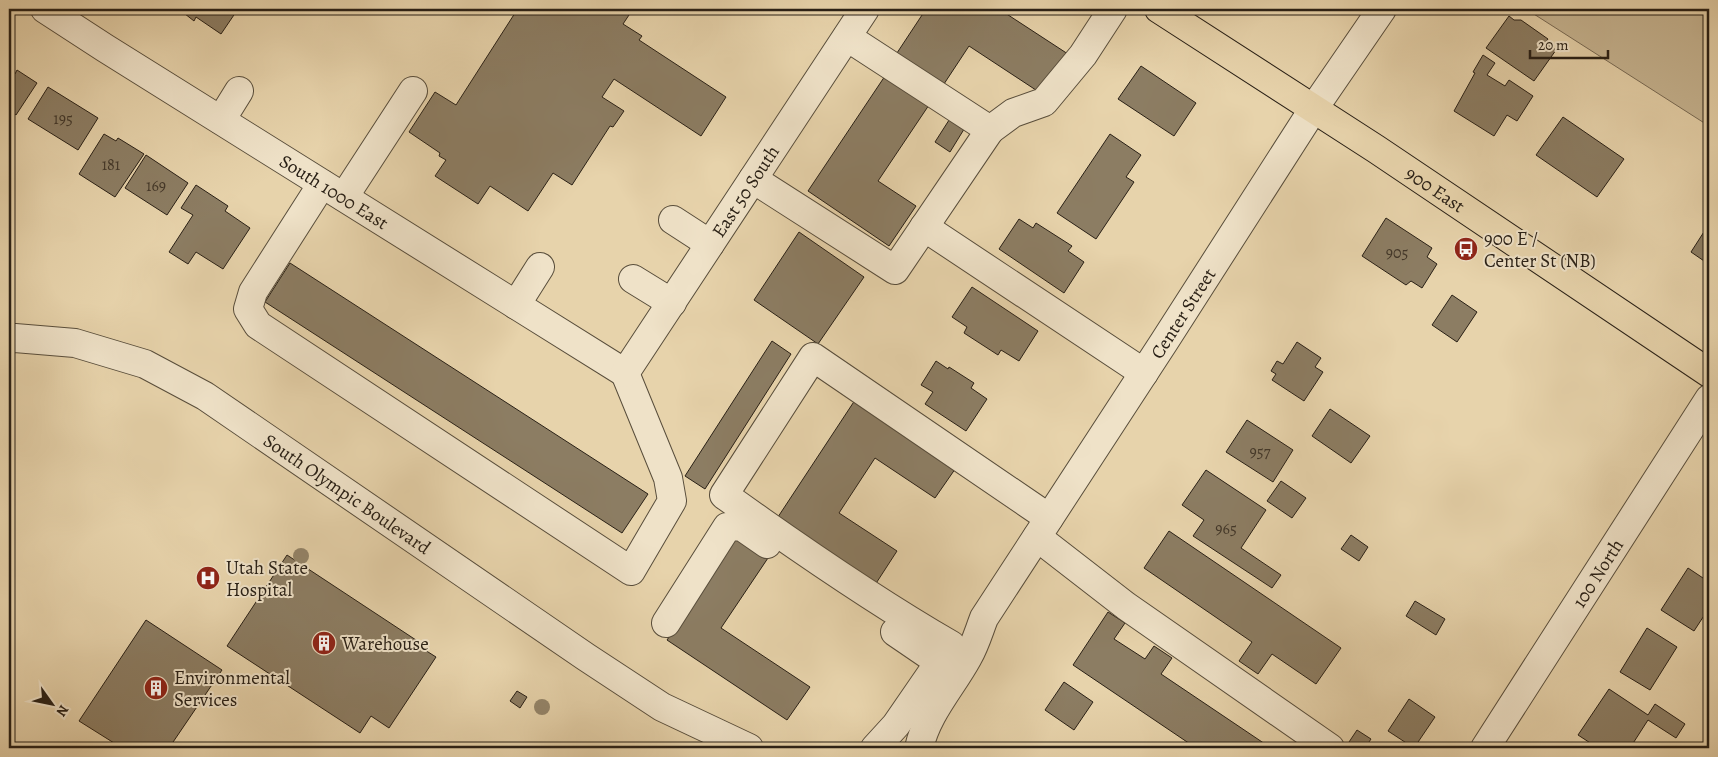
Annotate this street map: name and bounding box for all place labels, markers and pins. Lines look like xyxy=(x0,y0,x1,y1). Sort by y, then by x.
place label: 900 E / Center St (NB) xyxy=(1484,226,1596,274)
bus stop icon: 900 E / Center St (NB) xyxy=(1453,236,1479,262)
place label: Utah State Hospital xyxy=(226,555,308,603)
hospital icon: Utah State Hospital xyxy=(195,565,221,591)
building icon: Warehouse xyxy=(311,630,337,656)
place label: Warehouse xyxy=(341,631,429,657)
place label: Environmental Services xyxy=(174,665,290,713)
building icon: Environmental Services xyxy=(143,675,169,701)

